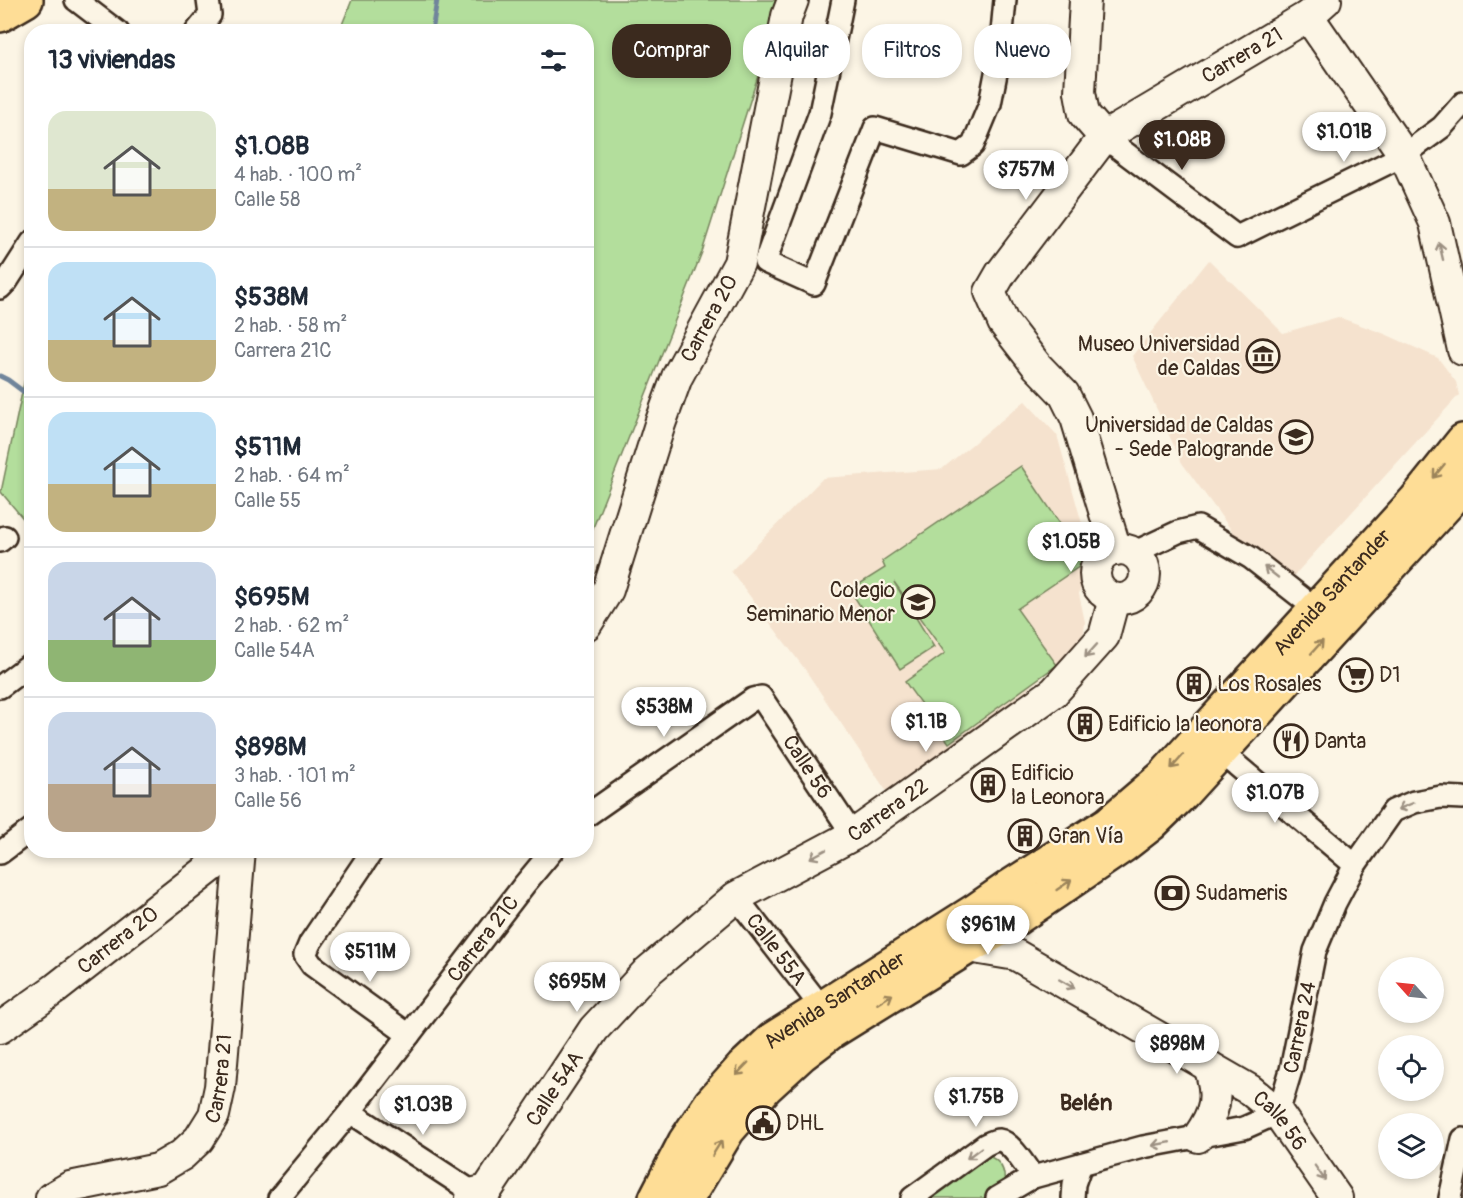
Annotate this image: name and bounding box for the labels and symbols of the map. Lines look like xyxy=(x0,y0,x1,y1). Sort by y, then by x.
street label: Carrera 21 xyxy=(1197,21,1288,90)
pin: $1.01B xyxy=(1295,112,1393,163)
pin: $1.08B xyxy=(1133,120,1231,171)
pin: $757M xyxy=(984,150,1068,201)
one-way arrow xyxy=(1435,242,1446,262)
street label: Carrera 20 xyxy=(675,270,744,367)
place label: Museo Universidad de Caldas xyxy=(1078,331,1241,382)
museum icon: Museo Universidad de Caldas xyxy=(1245,338,1281,374)
place label: Universidad de Caldas - Sede Palogrande xyxy=(1085,412,1274,463)
school or university icon: Universidad de Caldas - Sede Palogrande xyxy=(1278,419,1314,455)
one-way arrow xyxy=(1433,463,1446,479)
pin: $1.05B xyxy=(1022,522,1120,573)
street label: Avenida Santander xyxy=(1267,523,1397,662)
one-way arrow xyxy=(1263,566,1279,579)
place label: Colegio Seminario Menor xyxy=(746,577,895,628)
school or university icon: Colegio Seminario Menor xyxy=(900,584,936,620)
one-way arrow xyxy=(1310,640,1324,655)
one-way arrow xyxy=(1084,643,1098,658)
supermarket icon: D1 xyxy=(1338,657,1374,693)
place label: D1 xyxy=(1379,662,1400,689)
building icon: Los Rosales xyxy=(1176,666,1212,702)
place label: Los Rosales xyxy=(1217,671,1322,698)
pin: $538M xyxy=(622,687,706,738)
pin: $1.1B xyxy=(884,702,968,753)
building icon: Edificio la leonora xyxy=(1067,706,1103,742)
place label: Edificio la leonora xyxy=(1108,711,1262,738)
restaurant icon: Danta xyxy=(1273,723,1309,759)
place label: Danta xyxy=(1314,728,1366,755)
street label: Calle 56 xyxy=(776,730,838,804)
one-way arrow xyxy=(1170,754,1184,769)
place label: Edificio la Leonora xyxy=(1011,760,1104,811)
building icon: Edificio la Leonora xyxy=(970,767,1006,803)
street label: Carrera 22 xyxy=(843,773,934,849)
pin: $1.07B xyxy=(1226,773,1324,824)
one-way arrow xyxy=(1397,801,1415,812)
building icon: Gran Vía xyxy=(1007,818,1043,854)
place label: Gran Vía xyxy=(1048,823,1123,850)
one-way arrow xyxy=(809,849,827,860)
bank icon: Sudameris xyxy=(1154,875,1190,911)
one-way arrow xyxy=(1056,879,1072,891)
place label: Sudameris xyxy=(1195,880,1288,907)
street label: Carrera 21C xyxy=(441,890,525,988)
street label: Carrera 20 xyxy=(72,900,164,980)
pin: $961M xyxy=(946,905,1030,956)
street label: Calle 55A xyxy=(740,908,812,991)
pin: $511M xyxy=(328,932,412,983)
street label: Avenida Santander xyxy=(758,945,911,1055)
north arrow xyxy=(1378,957,1444,1023)
pin: $695M xyxy=(535,962,619,1013)
one-way arrow xyxy=(1058,979,1075,991)
street label: Carrera 24 xyxy=(1278,979,1323,1076)
one-way arrow xyxy=(876,992,893,1004)
pin: $898M xyxy=(1135,1024,1219,1075)
street label: Carrera 21 xyxy=(199,1033,238,1129)
street label: Calle 54A xyxy=(520,1046,590,1132)
one-way arrow xyxy=(735,1061,750,1076)
pin: $1.75B xyxy=(927,1077,1025,1128)
pin: $1.03B xyxy=(374,1085,472,1136)
street label: Calle 56 xyxy=(1247,1085,1313,1156)
district label: Belén xyxy=(1060,1089,1112,1117)
public building icon: DHL xyxy=(745,1105,781,1141)
place label: DHL xyxy=(786,1110,824,1137)
one-way arrow xyxy=(1152,1139,1171,1150)
one-way arrow xyxy=(711,1140,723,1157)
one-way arrow xyxy=(967,1147,983,1159)
one-way arrow xyxy=(1314,1165,1326,1181)

